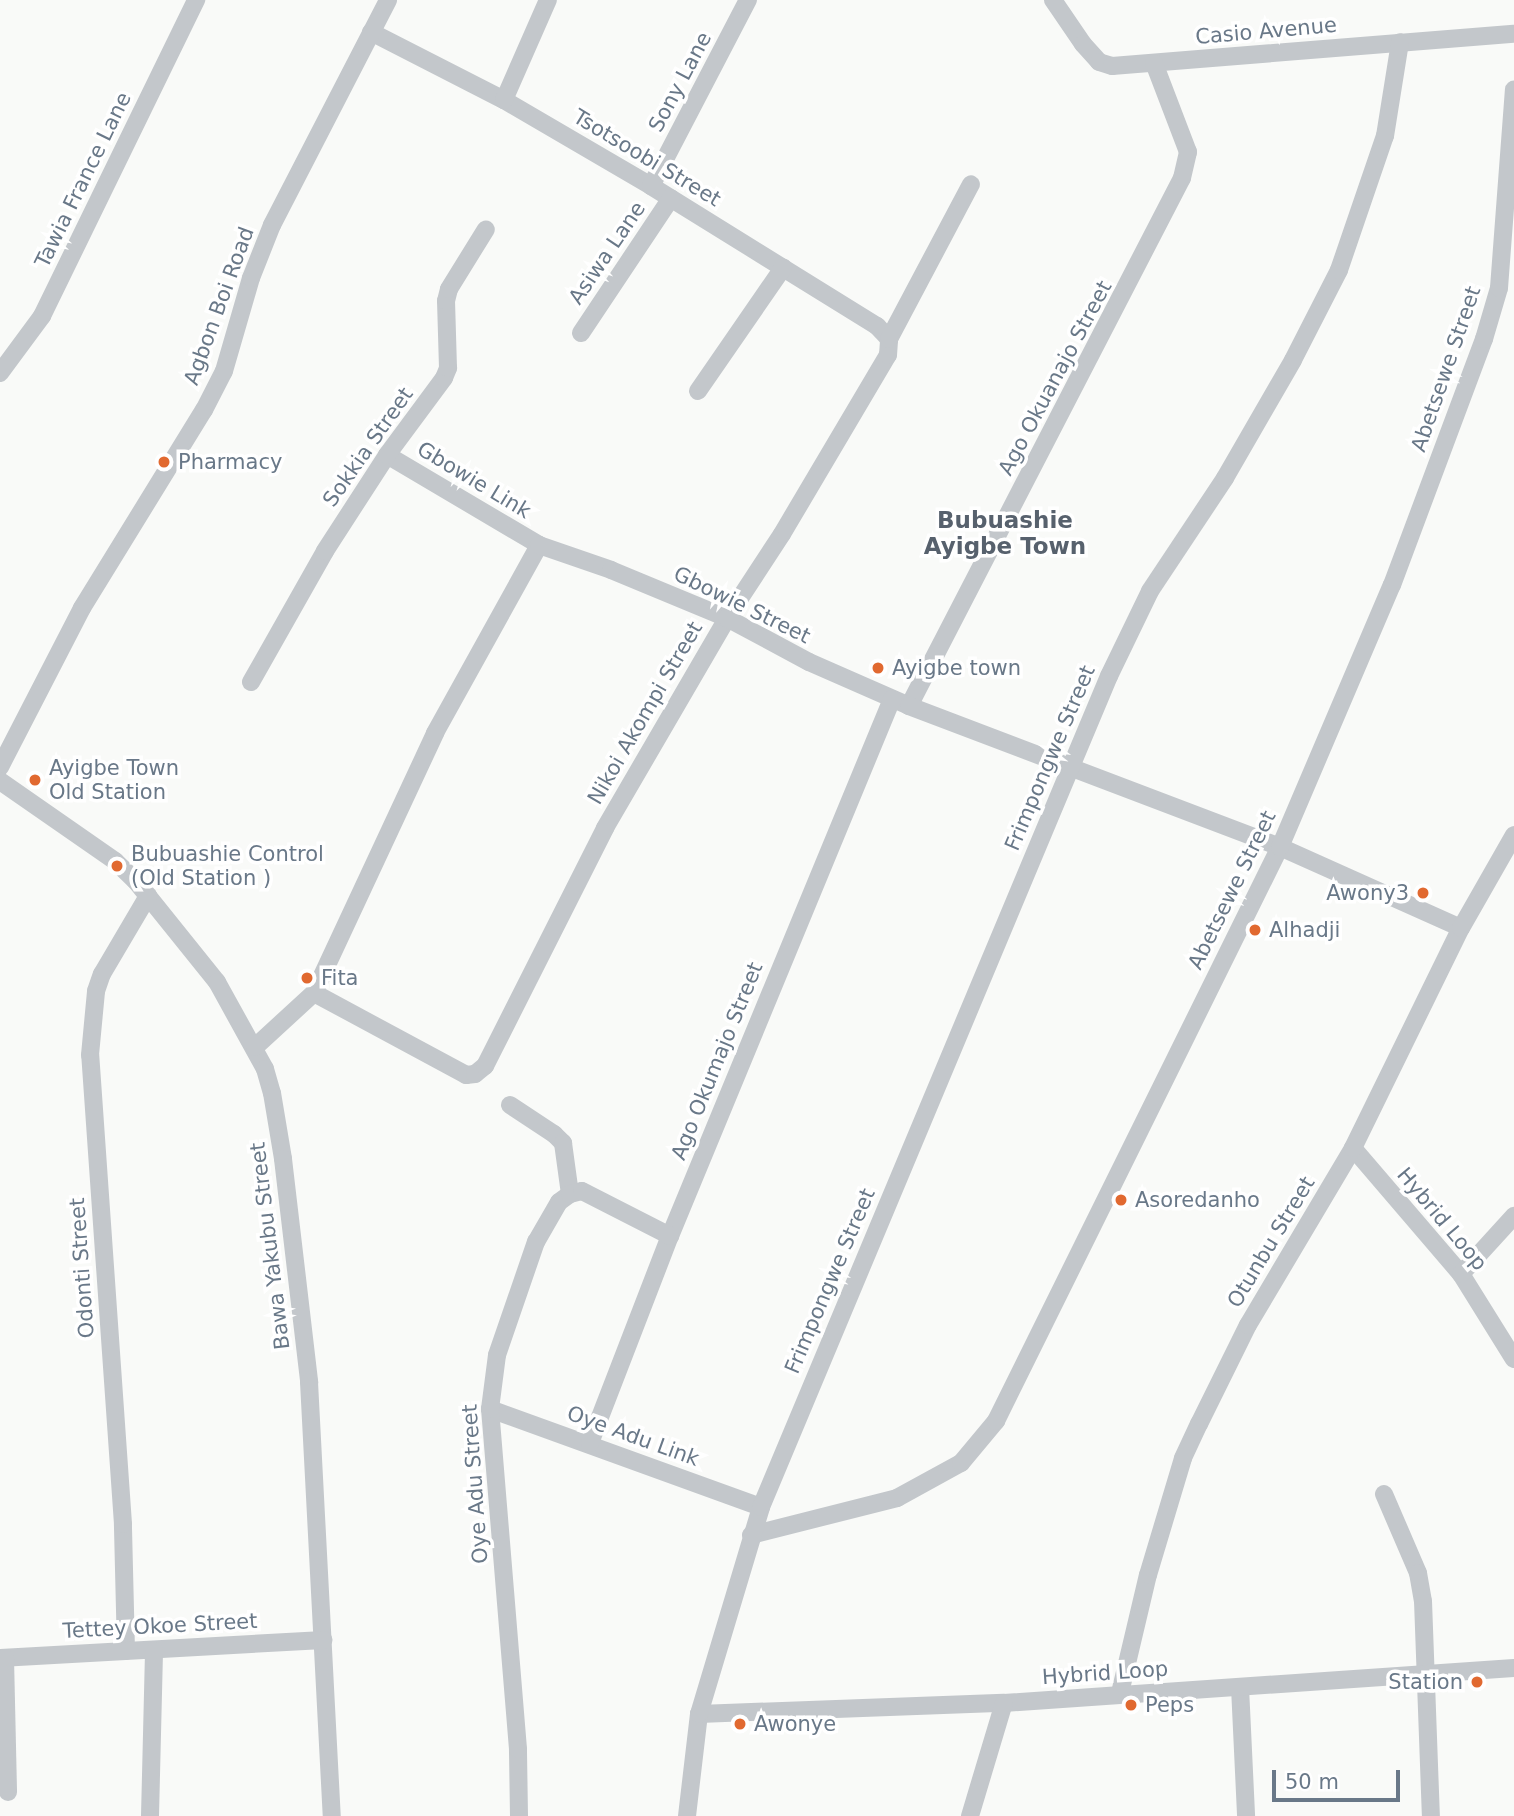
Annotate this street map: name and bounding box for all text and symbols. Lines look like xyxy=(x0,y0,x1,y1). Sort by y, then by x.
street label: Casio Avenue xyxy=(1194,12,1338,50)
street label: Sony Lane xyxy=(643,28,717,136)
street label: Tawia France Lane xyxy=(30,88,136,272)
street label: Tsotsoobi Street xyxy=(569,104,725,212)
street label: Asiwa Lane xyxy=(563,197,651,309)
street label: Agbon Boi Road xyxy=(179,224,259,388)
street label: Ago Okuanajo Street xyxy=(993,276,1117,480)
street label: Abetsewe Street xyxy=(1406,283,1486,455)
street label: Sokkia Street xyxy=(318,383,418,511)
street label: Gbowie Link xyxy=(413,436,535,524)
place label: Pharmacy xyxy=(178,449,282,475)
marker: Pharmacy xyxy=(156,454,172,470)
district label: Bubuashie Ayigbe Town xyxy=(924,506,1086,560)
street label: Gbowie Street xyxy=(670,561,814,649)
street label: Nikoi Akompi Street xyxy=(582,617,708,809)
place label: Ayigbe town xyxy=(892,655,1021,681)
marker: Ayigbe town xyxy=(870,660,886,676)
street label: Frimpongwe Street xyxy=(1000,662,1100,854)
place label: Ayigbe Town Old Station xyxy=(49,755,179,805)
marker: Ayigbe Town Old Station xyxy=(27,772,43,788)
street label: Abetsewe Street xyxy=(1183,807,1281,973)
place label: Bubuashie Control (Old Station ) xyxy=(131,841,324,891)
marker: Bubuashie Control (Old Station ) xyxy=(109,858,125,874)
place label: Awony3 xyxy=(1326,880,1409,906)
marker: Awony3 xyxy=(1415,885,1431,901)
place label: Alhadji xyxy=(1269,917,1340,943)
marker: Alhadji xyxy=(1247,922,1263,938)
street label: Ago Okumajo Street xyxy=(666,958,768,1164)
place label: Fita xyxy=(321,965,358,991)
marker: Fita xyxy=(299,970,315,986)
street label: Bawa Yakubu Street xyxy=(245,1141,295,1351)
street label: Hybrid Loop xyxy=(1392,1162,1492,1276)
street label: Otunbu Street xyxy=(1222,1172,1320,1312)
street label: Frimpongwe Street xyxy=(780,1185,880,1377)
place label: Asoredanho xyxy=(1135,1187,1260,1213)
marker: Asoredanho xyxy=(1113,1192,1129,1208)
street label: Odonti Street xyxy=(65,1197,99,1339)
street label: Oye Adu Link xyxy=(563,1400,703,1472)
street label: Oye Adu Street xyxy=(457,1403,493,1565)
street label: Tettey Okoe Street xyxy=(62,1608,258,1644)
street label: Hybrid Loop xyxy=(1041,1656,1169,1690)
place label: Station xyxy=(1388,1669,1463,1695)
marker: Station xyxy=(1469,1674,1485,1690)
place label: Peps xyxy=(1145,1692,1194,1718)
marker: Peps xyxy=(1123,1697,1139,1713)
place label: Awonye xyxy=(754,1711,836,1737)
marker: Awonye xyxy=(732,1716,748,1732)
scale bar xyxy=(1276,1756,1404,1800)
text: 50 m xyxy=(1285,1770,1339,1794)

